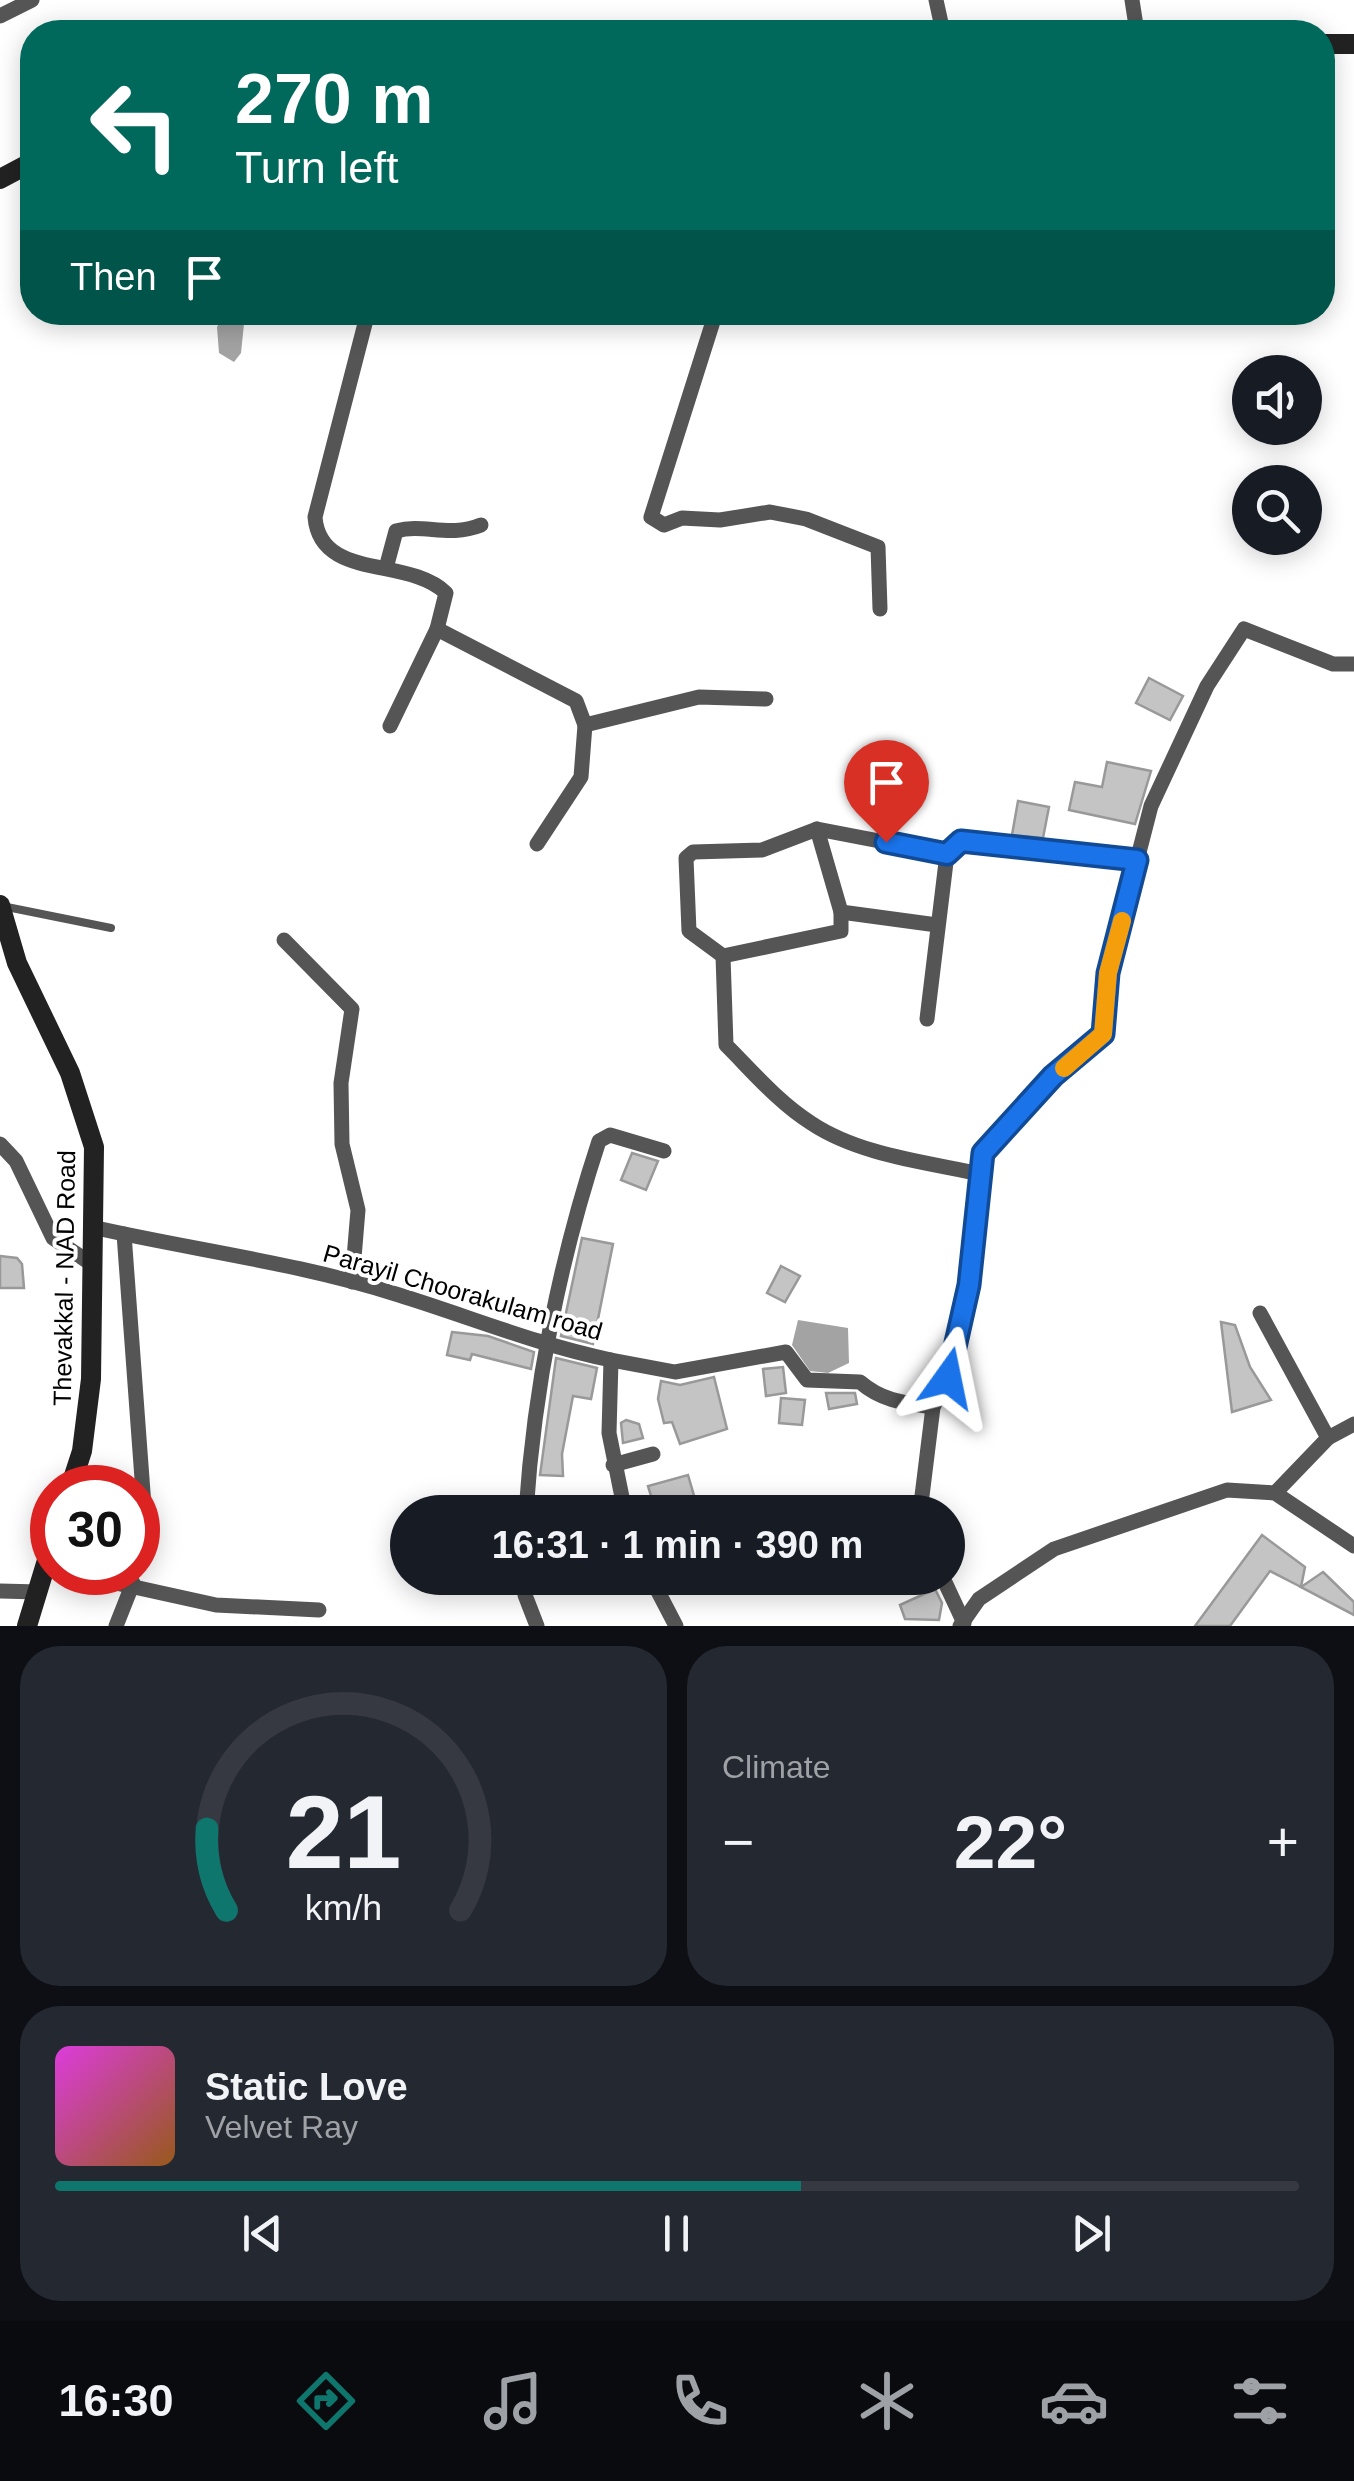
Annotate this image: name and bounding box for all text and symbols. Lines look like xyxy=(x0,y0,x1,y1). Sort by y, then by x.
icon: left xyxy=(70,60,200,190)
text: 270 m xyxy=(235,60,433,138)
text: Turn left xyxy=(235,142,398,193)
icon: arrive xyxy=(177,250,232,305)
text: Then xyxy=(70,256,157,298)
map controls xyxy=(1232,355,1322,555)
button: sound xyxy=(1232,355,1322,445)
button: search xyxy=(1232,465,1322,555)
pin xyxy=(844,740,929,843)
icon: arrive xyxy=(859,755,914,810)
street label: Thevakkal - NAD Road xyxy=(48,1150,80,1406)
street label: Parayil Choorakulam road xyxy=(320,1239,606,1345)
position arrow xyxy=(896,1326,1000,1430)
speed limit sign: 30 xyxy=(30,1465,160,1595)
text: 16:31 · 1 min · 390 m xyxy=(492,1524,863,1566)
text: Climate xyxy=(722,1749,830,1785)
text: 21 xyxy=(286,1774,401,1890)
text: 22° xyxy=(954,1800,1067,1884)
text: − xyxy=(722,1811,754,1873)
text: + xyxy=(1267,1811,1299,1873)
text: km/h xyxy=(305,1888,382,1928)
text: Static Love xyxy=(205,2066,408,2108)
text: Velvet Ray xyxy=(205,2109,358,2145)
icon: previous xyxy=(235,2206,290,2261)
icon: pause xyxy=(649,2206,704,2261)
icon: next xyxy=(1064,2206,1119,2261)
icon: directions xyxy=(291,2366,361,2436)
icon: music xyxy=(478,2366,548,2436)
icon: phone xyxy=(665,2366,735,2436)
icon: climate xyxy=(852,2366,922,2436)
icon: car xyxy=(1039,2366,1109,2436)
icon: filters xyxy=(1225,2366,1295,2436)
text: 16:30 xyxy=(58,2375,174,2426)

